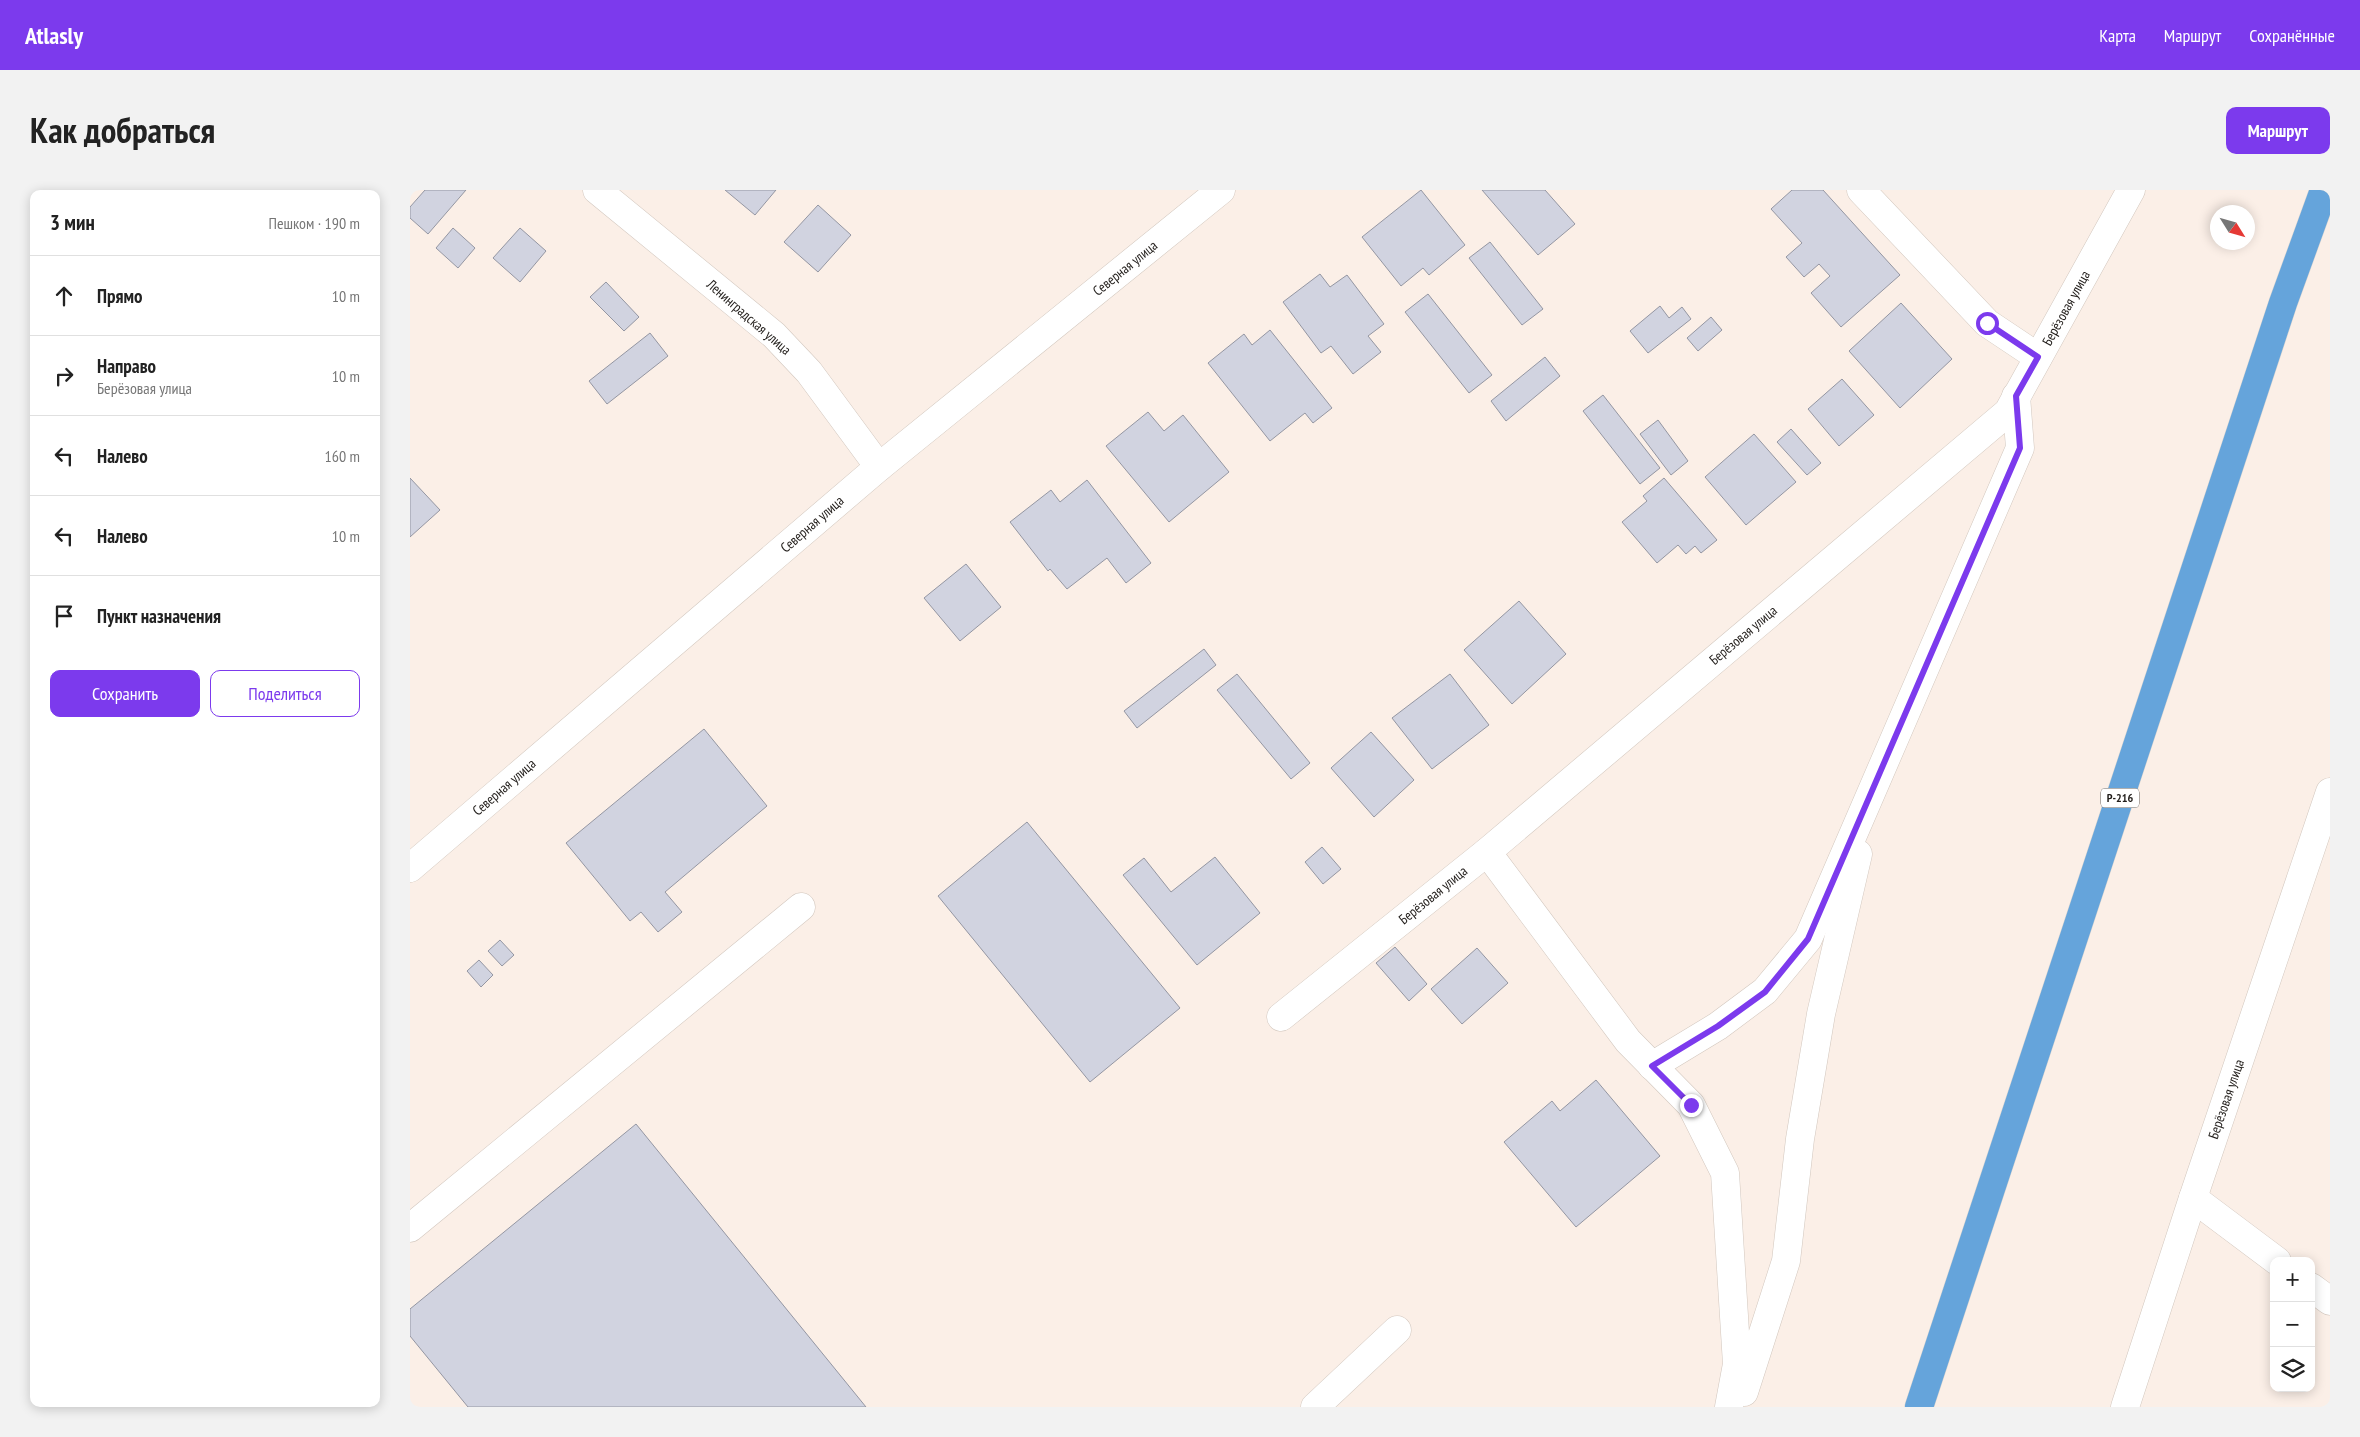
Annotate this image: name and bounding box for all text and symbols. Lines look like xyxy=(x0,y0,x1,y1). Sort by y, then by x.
text: Atlasly xyxy=(25,20,83,51)
text: Карта xyxy=(2099,24,2136,47)
text: Маршрут xyxy=(2164,24,2221,47)
text: Сохранённые xyxy=(2249,24,2335,47)
text: Как добраться xyxy=(30,107,215,153)
button: Маршрут xyxy=(2226,107,2330,154)
north arrow xyxy=(2210,205,2255,250)
text: 3 мин xyxy=(50,209,95,236)
text: Пешком · 190 m xyxy=(269,213,360,233)
street label: Северная улица xyxy=(1089,236,1161,300)
street label: Берёзовая улица xyxy=(2038,267,2094,349)
street label: Ленинградская улица xyxy=(702,275,795,359)
icon: ahead xyxy=(50,282,78,310)
text: Прямо xyxy=(97,284,142,308)
text: 10 m xyxy=(332,286,360,306)
route start xyxy=(1976,312,1999,335)
text: Направо xyxy=(97,354,156,378)
icon: right xyxy=(50,362,78,390)
text: 10 m xyxy=(332,366,360,386)
text: Берёзовая улица xyxy=(97,378,192,398)
icon: left xyxy=(50,442,78,470)
text: Налево xyxy=(97,444,148,468)
text: 160 m xyxy=(325,446,360,466)
street label: Северная улица xyxy=(777,492,847,556)
icon: left xyxy=(50,522,78,550)
text: Налево xyxy=(97,524,148,548)
text: 10 m xyxy=(332,526,360,546)
street label: Берёзовая улица xyxy=(1705,601,1781,669)
icon: arrive xyxy=(50,602,78,630)
text: Пункт назначения xyxy=(97,604,221,628)
button: Сохранить xyxy=(50,670,200,717)
button: Поделиться xyxy=(210,670,360,717)
street label: Северная улица xyxy=(469,755,539,819)
road number: Р-216 xyxy=(2101,788,2139,808)
street label: Берёзовая улица xyxy=(1395,862,1471,928)
street label: Берёзовая улица xyxy=(2204,1057,2248,1141)
route end xyxy=(1680,1094,1703,1117)
map controls xyxy=(2270,1257,2315,1392)
button: + xyxy=(2270,1257,2315,1302)
button: − xyxy=(2270,1302,2315,1347)
button: layers xyxy=(2270,1347,2315,1392)

